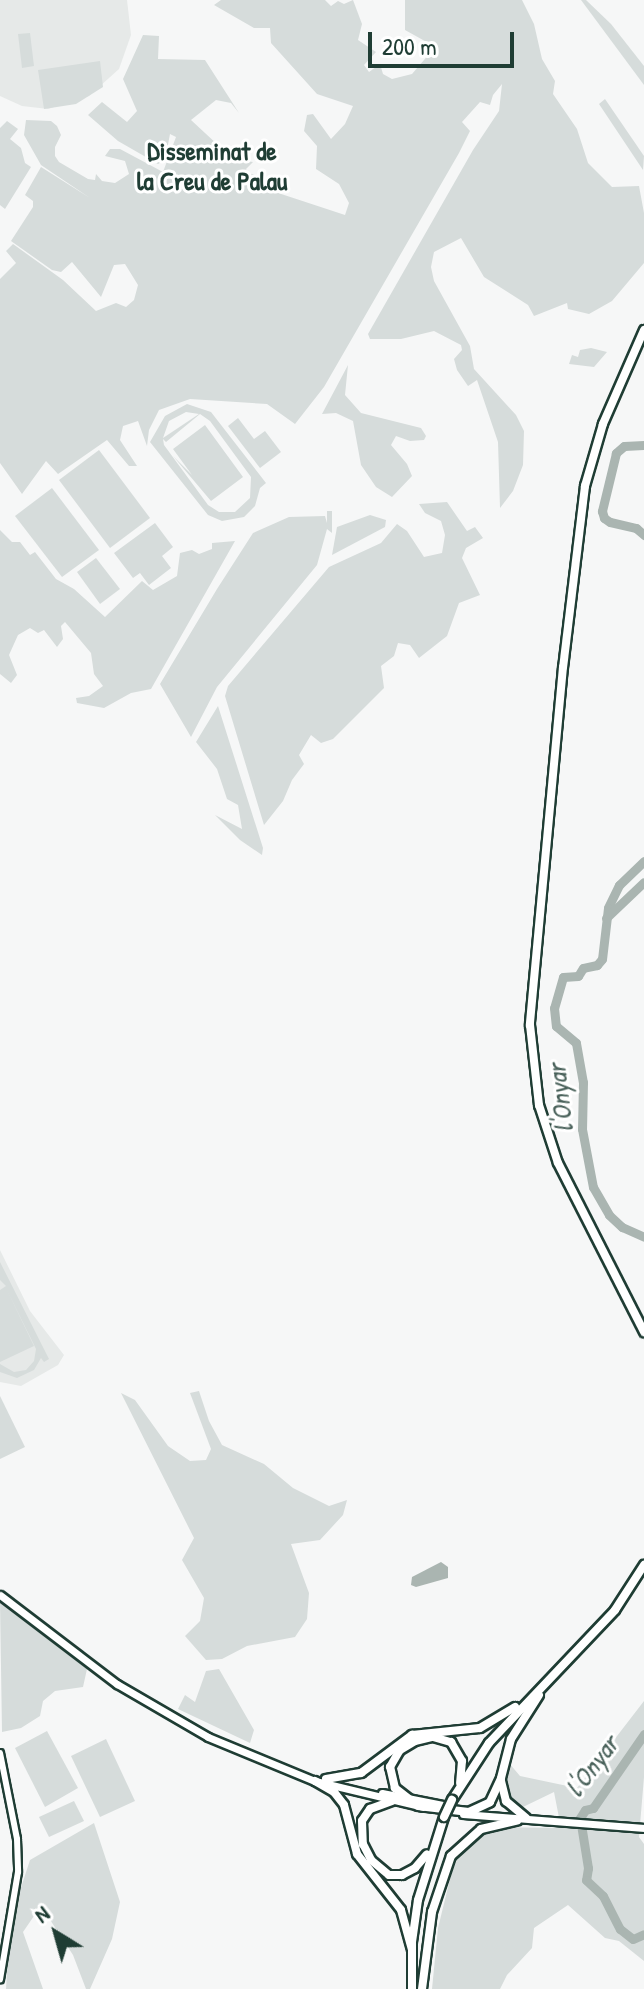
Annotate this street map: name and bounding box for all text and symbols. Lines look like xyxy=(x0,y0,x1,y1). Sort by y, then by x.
scale bar xyxy=(372,16,518,66)
text: 200 m xyxy=(382,30,437,62)
district label: Disseminat de la Creu de Palau xyxy=(137,135,287,196)
water label: l'Onyar xyxy=(540,1062,580,1134)
water label: l'Onyar xyxy=(559,1729,625,1803)
north arrow xyxy=(16,1893,96,1973)
text: N xyxy=(28,1898,55,1929)

